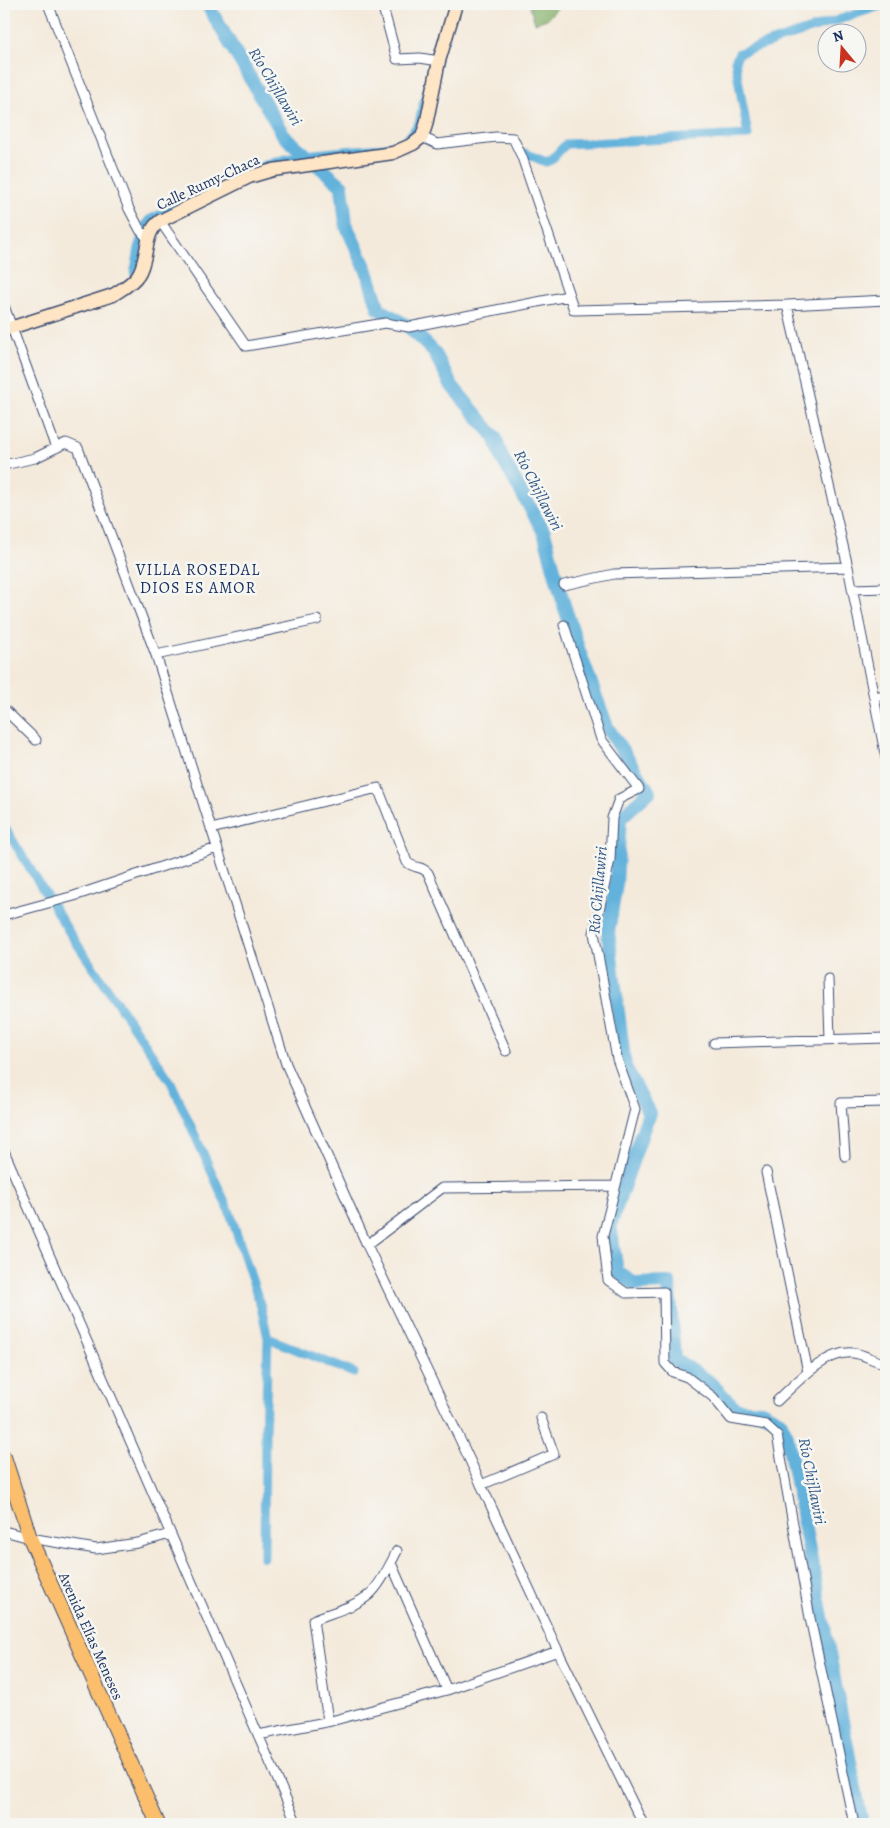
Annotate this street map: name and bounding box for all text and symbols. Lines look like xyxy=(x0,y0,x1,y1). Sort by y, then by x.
north arrow xyxy=(818,22,868,72)
text: N xyxy=(830,26,846,47)
water label: Río Chijllawiri xyxy=(243,43,307,130)
street label: Calle Rumy-Chaca xyxy=(153,149,263,215)
water label: Río Chijllawiri xyxy=(508,446,568,535)
district label: VILLA ROSEDAL DIOS ES AMOR xyxy=(135,559,260,599)
water label: Río Chijllawiri xyxy=(583,845,613,935)
water label: Río Chijllawiri xyxy=(793,1436,831,1526)
street label: Avenida Elías Meneses xyxy=(53,1568,128,1703)

